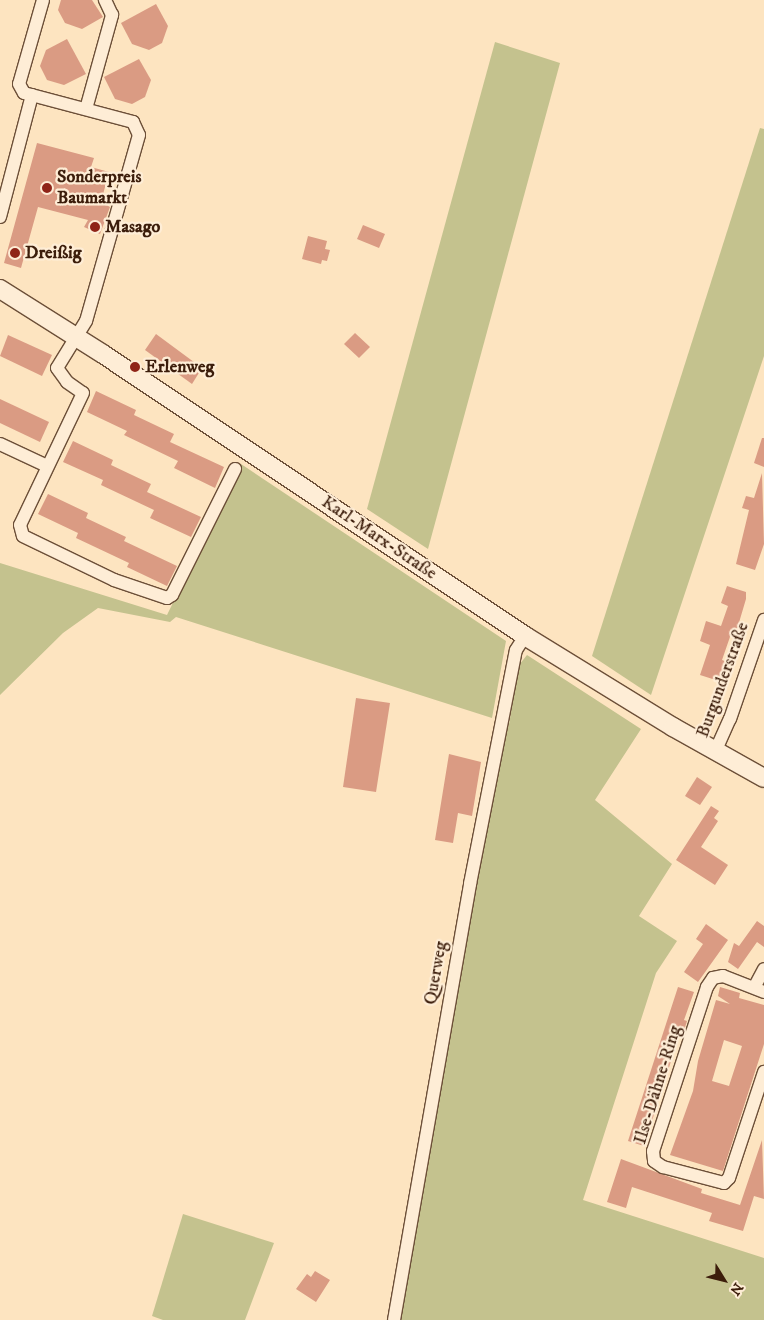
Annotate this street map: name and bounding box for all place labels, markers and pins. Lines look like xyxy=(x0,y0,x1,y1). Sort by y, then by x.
place label: Sonderpreis Baumarkt xyxy=(57,167,141,210)
marker: Sonderpreis Baumarkt xyxy=(41,182,53,194)
place label: Masago xyxy=(105,216,160,238)
marker: Masago xyxy=(89,221,101,233)
place label: Dreißig xyxy=(25,242,81,264)
marker: Dreißig xyxy=(9,247,21,259)
place label: Erlenweg xyxy=(145,356,214,378)
marker: Erlenweg xyxy=(129,361,141,373)

